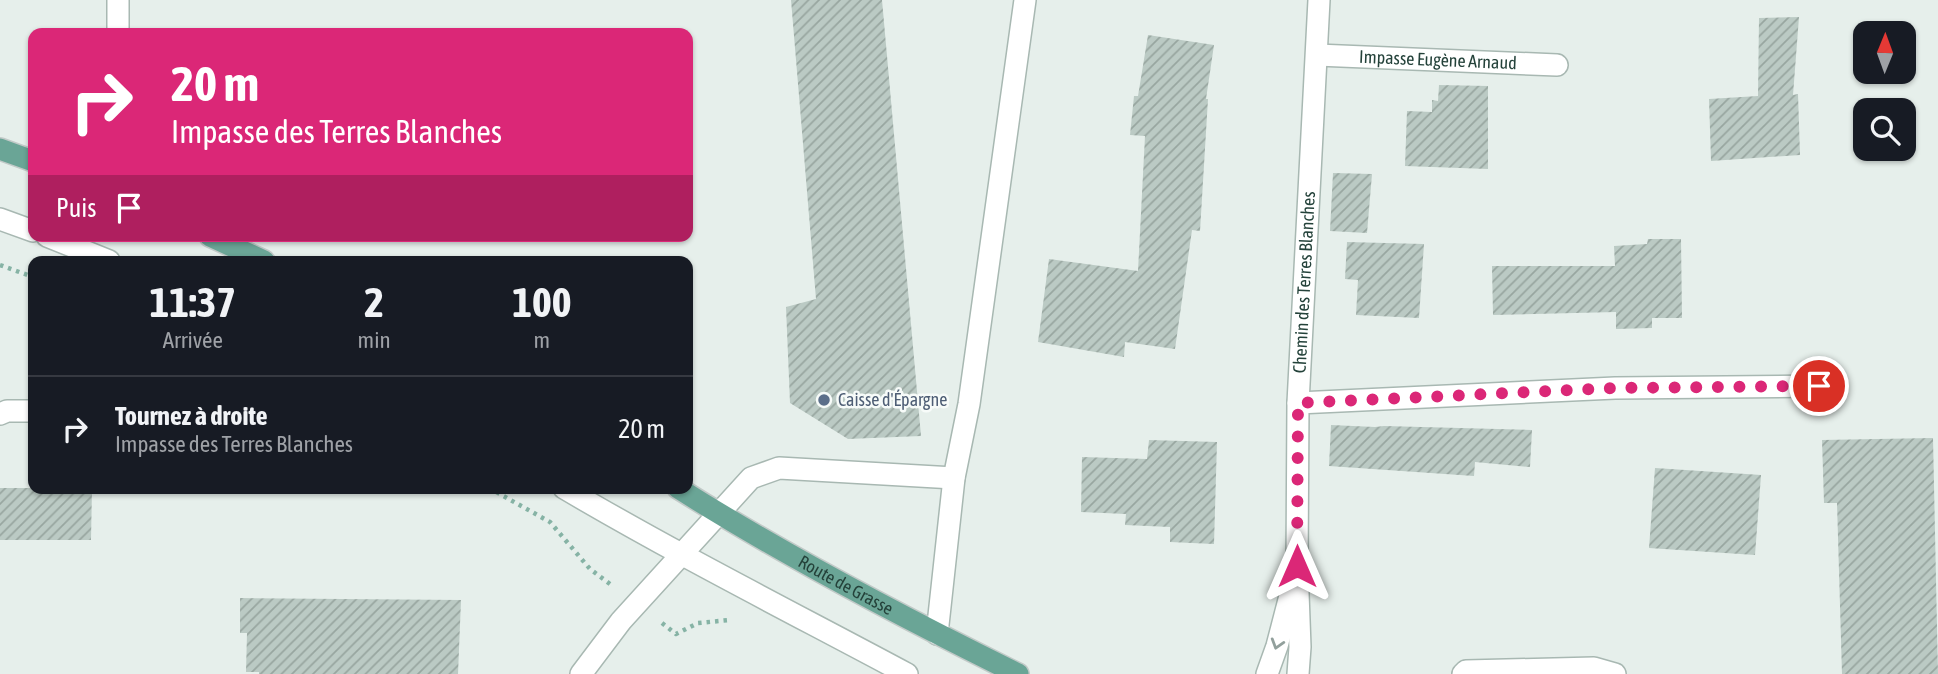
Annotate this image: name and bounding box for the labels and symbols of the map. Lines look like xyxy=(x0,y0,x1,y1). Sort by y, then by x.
north arrow xyxy=(1853,21,1916,84)
street label: Impasse Eugène Arnaud xyxy=(1359,46,1517,73)
street label: Chemin des Terres Blanches xyxy=(1289,191,1319,374)
pin xyxy=(1789,356,1849,416)
place label: Caisse d'Épargne xyxy=(838,389,947,410)
marker: Caisse d'Épargne xyxy=(816,392,832,408)
position arrow xyxy=(1260,529,1334,603)
street label: Route de Grasse xyxy=(795,551,897,619)
one-way arrow xyxy=(1271,638,1286,650)

